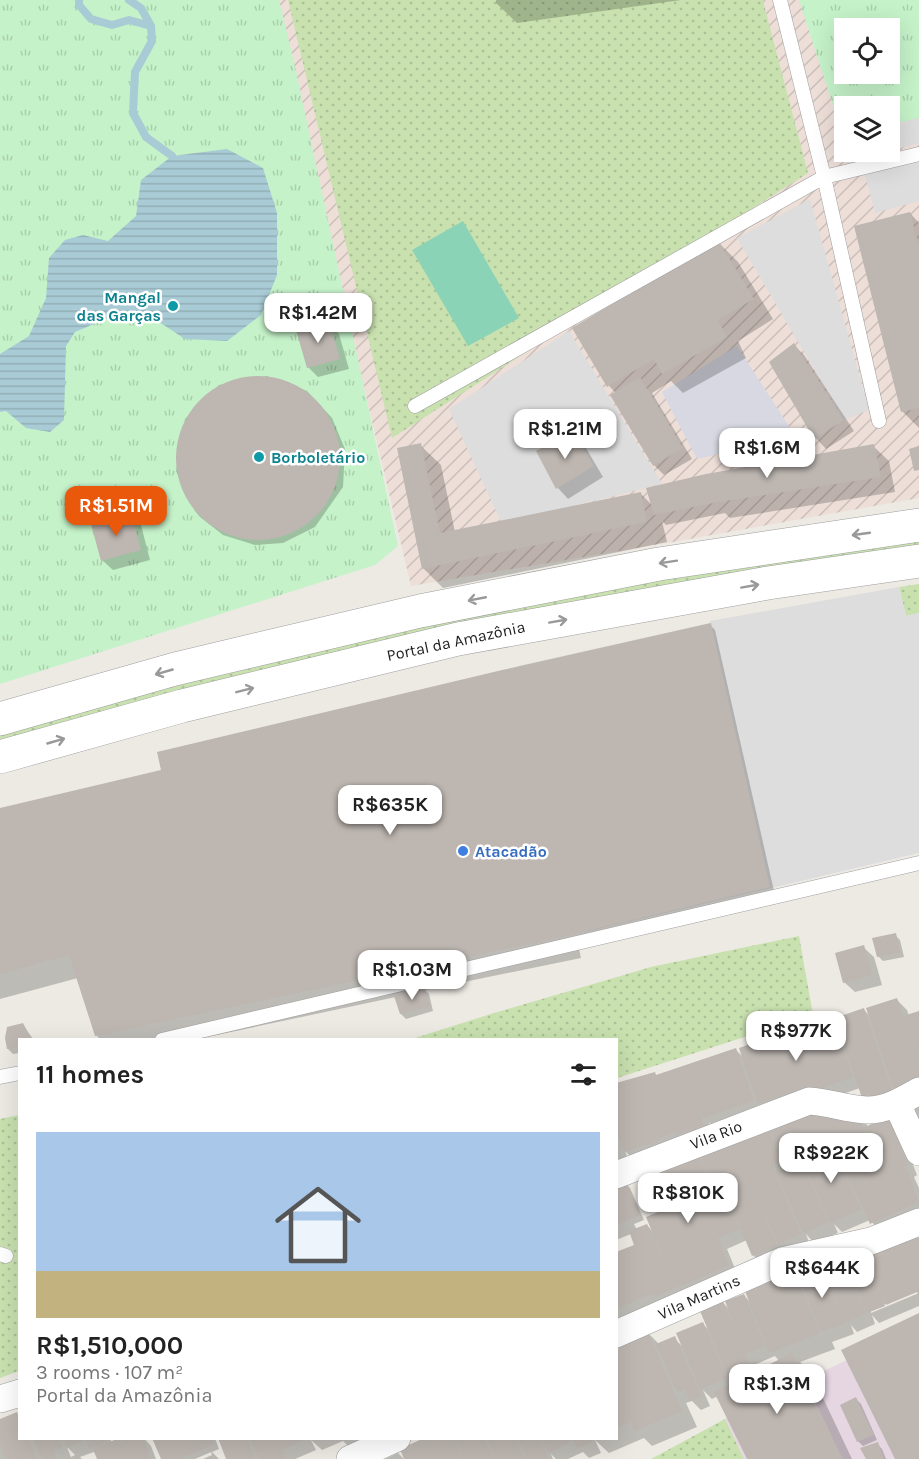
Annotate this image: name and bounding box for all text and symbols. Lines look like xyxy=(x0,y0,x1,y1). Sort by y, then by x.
map controls xyxy=(834,18,900,162)
button: locate xyxy=(834,18,900,84)
button: layers xyxy=(834,96,900,162)
place label: Mangal das Garças xyxy=(77,288,161,325)
pin: R$1.42M xyxy=(263,293,373,344)
marker: Mangal das Garças xyxy=(166,299,180,313)
text: R$1.42M xyxy=(278,301,358,324)
pin: R$1.21M xyxy=(510,409,620,460)
text: R$1.21M xyxy=(528,417,602,440)
pin: R$1.6M xyxy=(718,428,816,479)
text: R$1.6M xyxy=(733,436,801,459)
place label: Borboletário xyxy=(271,448,365,467)
marker: Borboletário xyxy=(252,450,266,464)
pin: R$1.51M xyxy=(61,486,171,537)
text: R$1.51M xyxy=(79,494,153,517)
one-way arrow xyxy=(852,528,872,539)
one-way arrow xyxy=(659,557,679,568)
one-way arrow xyxy=(739,580,759,591)
one-way arrow xyxy=(467,594,487,605)
one-way arrow xyxy=(547,615,567,626)
street label: Portal da Amazônia xyxy=(385,617,527,665)
one-way arrow xyxy=(155,667,174,678)
one-way arrow xyxy=(235,684,254,696)
one-way arrow xyxy=(46,735,65,747)
pin: R$635K xyxy=(341,785,439,836)
text: R$635K xyxy=(352,793,428,816)
place label: Atacadão xyxy=(475,842,547,861)
marker: Atacadão xyxy=(456,844,470,858)
pin: R$1.03M xyxy=(357,950,467,1001)
text: R$1.03M xyxy=(372,958,452,981)
pin: R$977K xyxy=(747,1011,845,1062)
text: R$977K xyxy=(760,1019,832,1042)
icon: filters xyxy=(567,1058,600,1091)
text: 11 homes xyxy=(36,1059,144,1090)
street label: Vila Rio xyxy=(687,1116,745,1154)
pin: R$922K xyxy=(782,1133,880,1184)
text: R$922K xyxy=(793,1141,869,1164)
icon: home xyxy=(264,1171,372,1279)
pin: R$810K xyxy=(639,1173,737,1224)
text: R$810K xyxy=(652,1181,724,1204)
pin: R$644K xyxy=(773,1248,871,1299)
text: R$644K xyxy=(784,1256,860,1279)
street label: Vila Martins xyxy=(655,1270,743,1324)
text: R$1,510,000 xyxy=(36,1330,183,1361)
text: 3 rooms · 107 m² xyxy=(36,1361,183,1384)
pin: R$1.3M xyxy=(728,1364,826,1415)
text: R$1.3M xyxy=(743,1372,811,1395)
text: Portal da Amazônia xyxy=(36,1384,212,1407)

